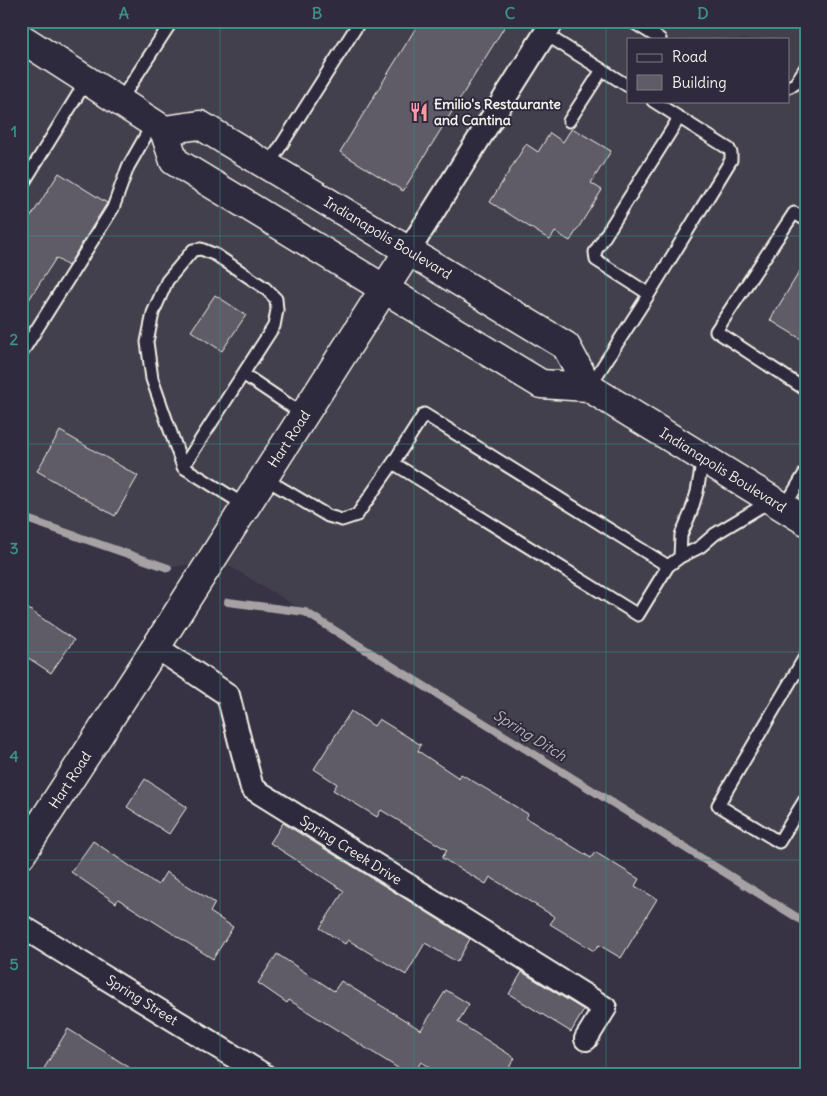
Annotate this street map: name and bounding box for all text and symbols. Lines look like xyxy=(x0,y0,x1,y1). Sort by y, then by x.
text: A xyxy=(119,3,129,23)
text: B xyxy=(312,3,323,23)
text: C xyxy=(505,3,516,23)
text: D xyxy=(697,3,709,23)
legend xyxy=(627,38,790,102)
text: Road xyxy=(672,47,707,66)
text: Building xyxy=(672,73,727,92)
place label: Emilio's Restaurante and Cantina xyxy=(434,95,561,129)
restaurant icon: Emilio's Restaurante and Cantina xyxy=(408,101,430,123)
text: 1 xyxy=(11,121,17,141)
street label: Indianapolis Boulevard xyxy=(321,193,455,283)
text: 2 xyxy=(10,329,19,349)
street label: Hart Road xyxy=(264,407,314,471)
street label: Indianapolis Boulevard xyxy=(656,424,790,516)
text: 3 xyxy=(9,538,19,558)
water label: Spring Ditch xyxy=(490,705,570,765)
text: 4 xyxy=(9,746,19,766)
street label: Hart Road xyxy=(45,748,95,812)
street label: Spring Creek Drive xyxy=(297,811,405,889)
text: 5 xyxy=(9,954,19,974)
street label: Spring Street xyxy=(103,971,181,1029)

